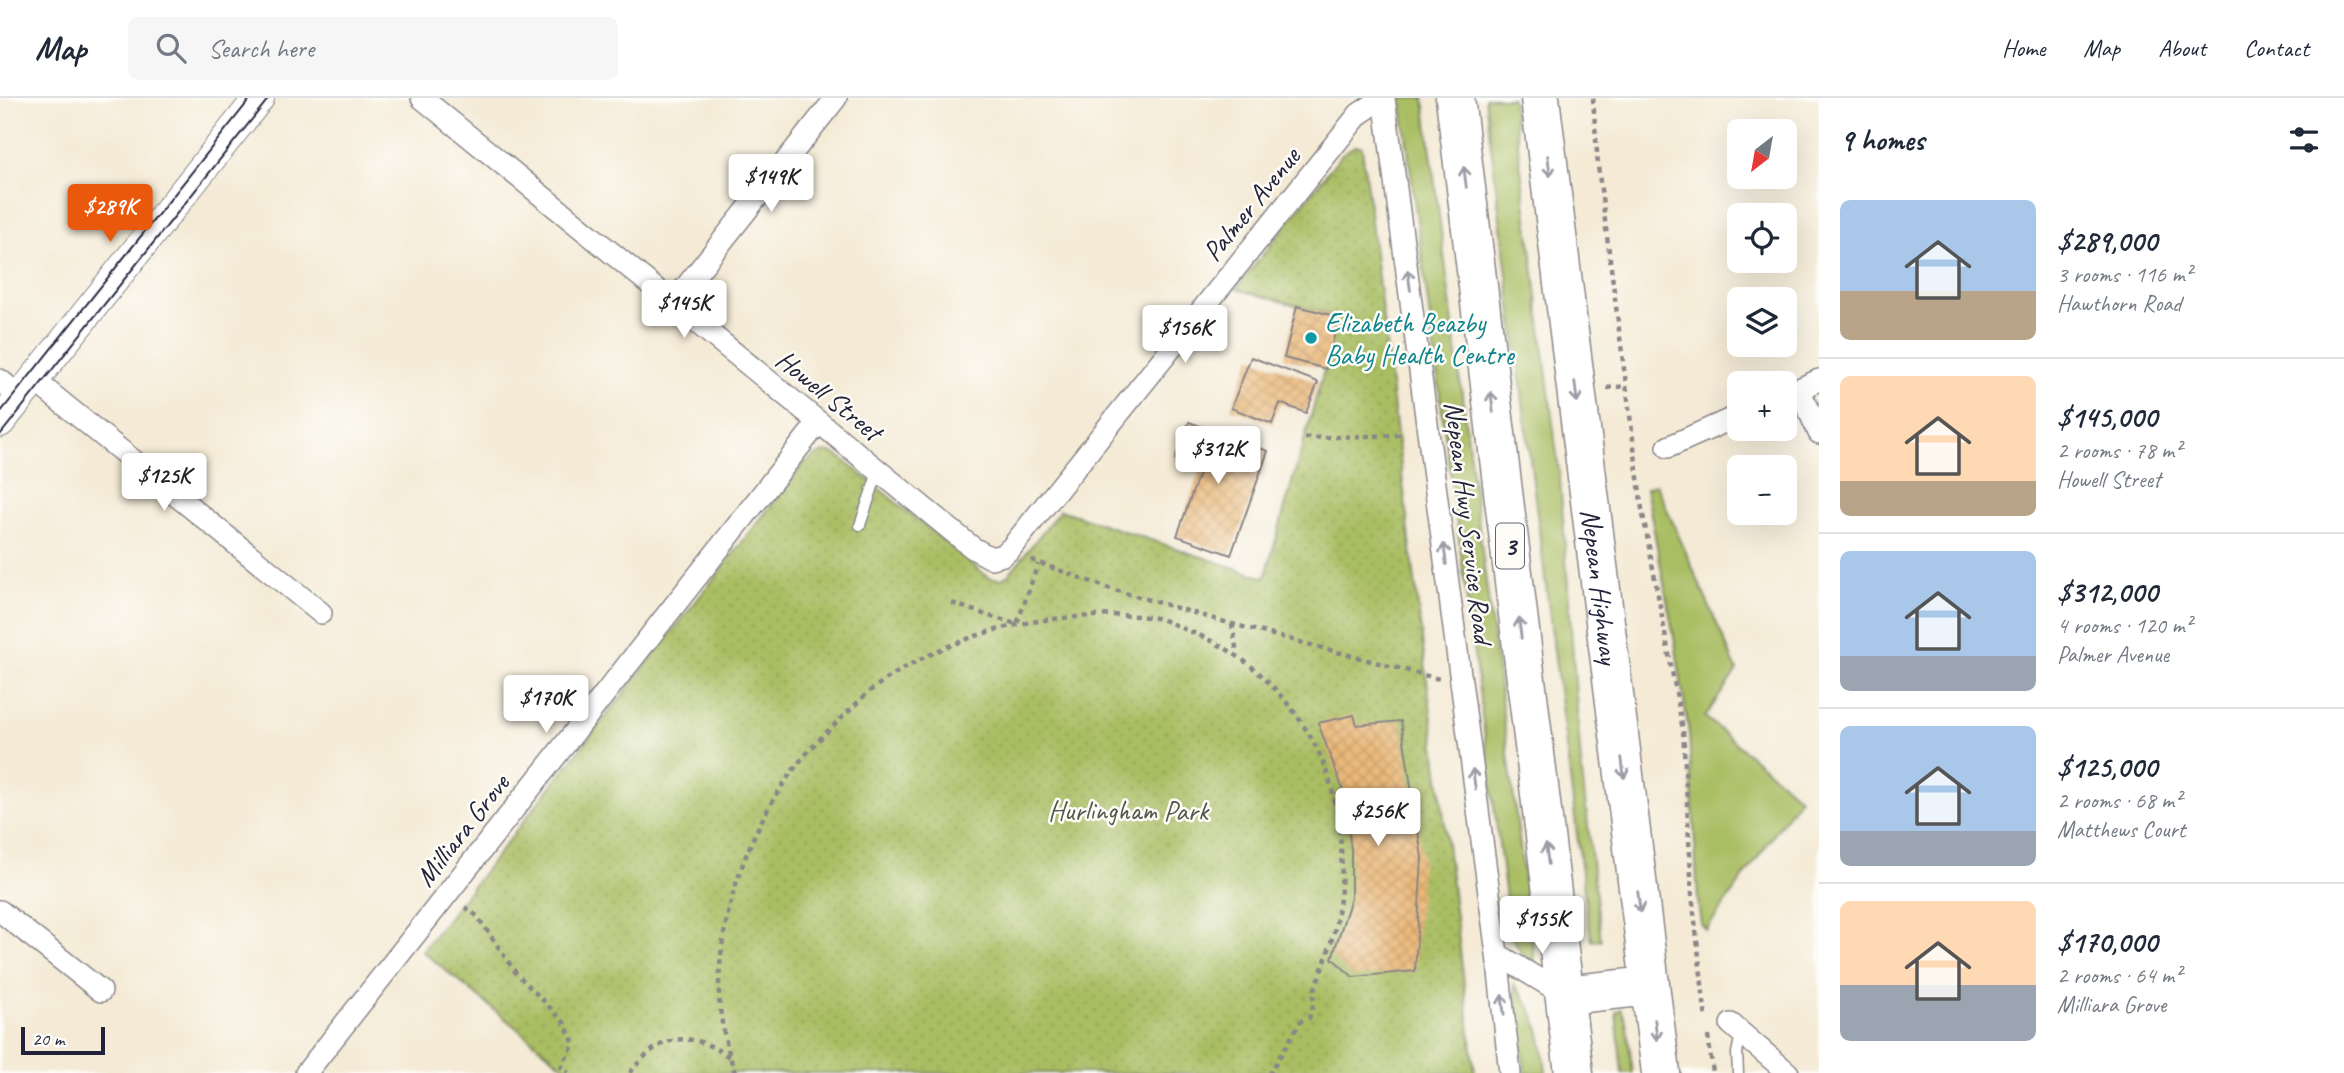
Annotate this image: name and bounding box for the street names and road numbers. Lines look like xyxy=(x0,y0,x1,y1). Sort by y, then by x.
street label: Palmer Avenue xyxy=(1195,139,1309,268)
street label: Howell Street xyxy=(769,342,892,451)
street label: Nepean Hwy Service Road xyxy=(1437,399,1502,649)
street label: Nepean Highway xyxy=(1574,507,1628,668)
road number: 3 xyxy=(1496,524,1524,568)
street label: Milliara Grove xyxy=(407,765,518,893)

